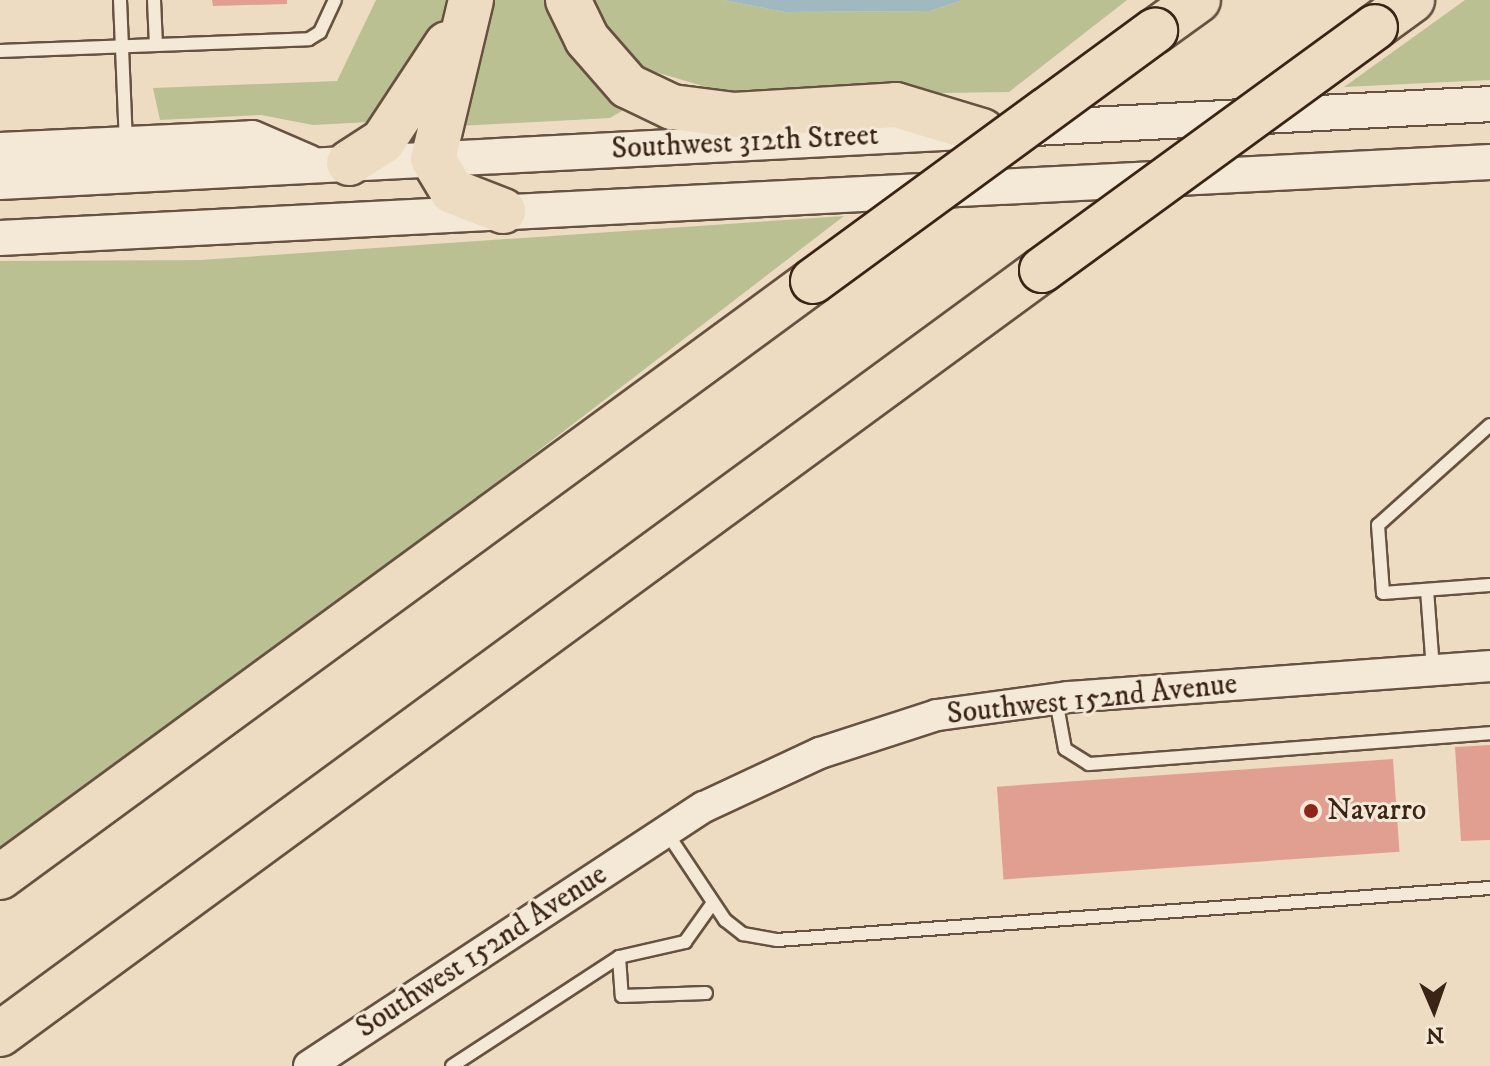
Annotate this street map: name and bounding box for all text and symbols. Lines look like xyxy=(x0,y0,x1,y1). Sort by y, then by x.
street label: Southwest 312th Street xyxy=(611,118,879,168)
street label: Southwest 152nd Avenue xyxy=(945,667,1239,733)
place label: Navarro xyxy=(1327,793,1426,829)
marker: Navarro xyxy=(1302,802,1320,820)
street label: Southwest 152nd Avenue xyxy=(350,858,614,1046)
north arrow xyxy=(1394,970,1474,1050)
text: N xyxy=(1425,1021,1444,1048)

